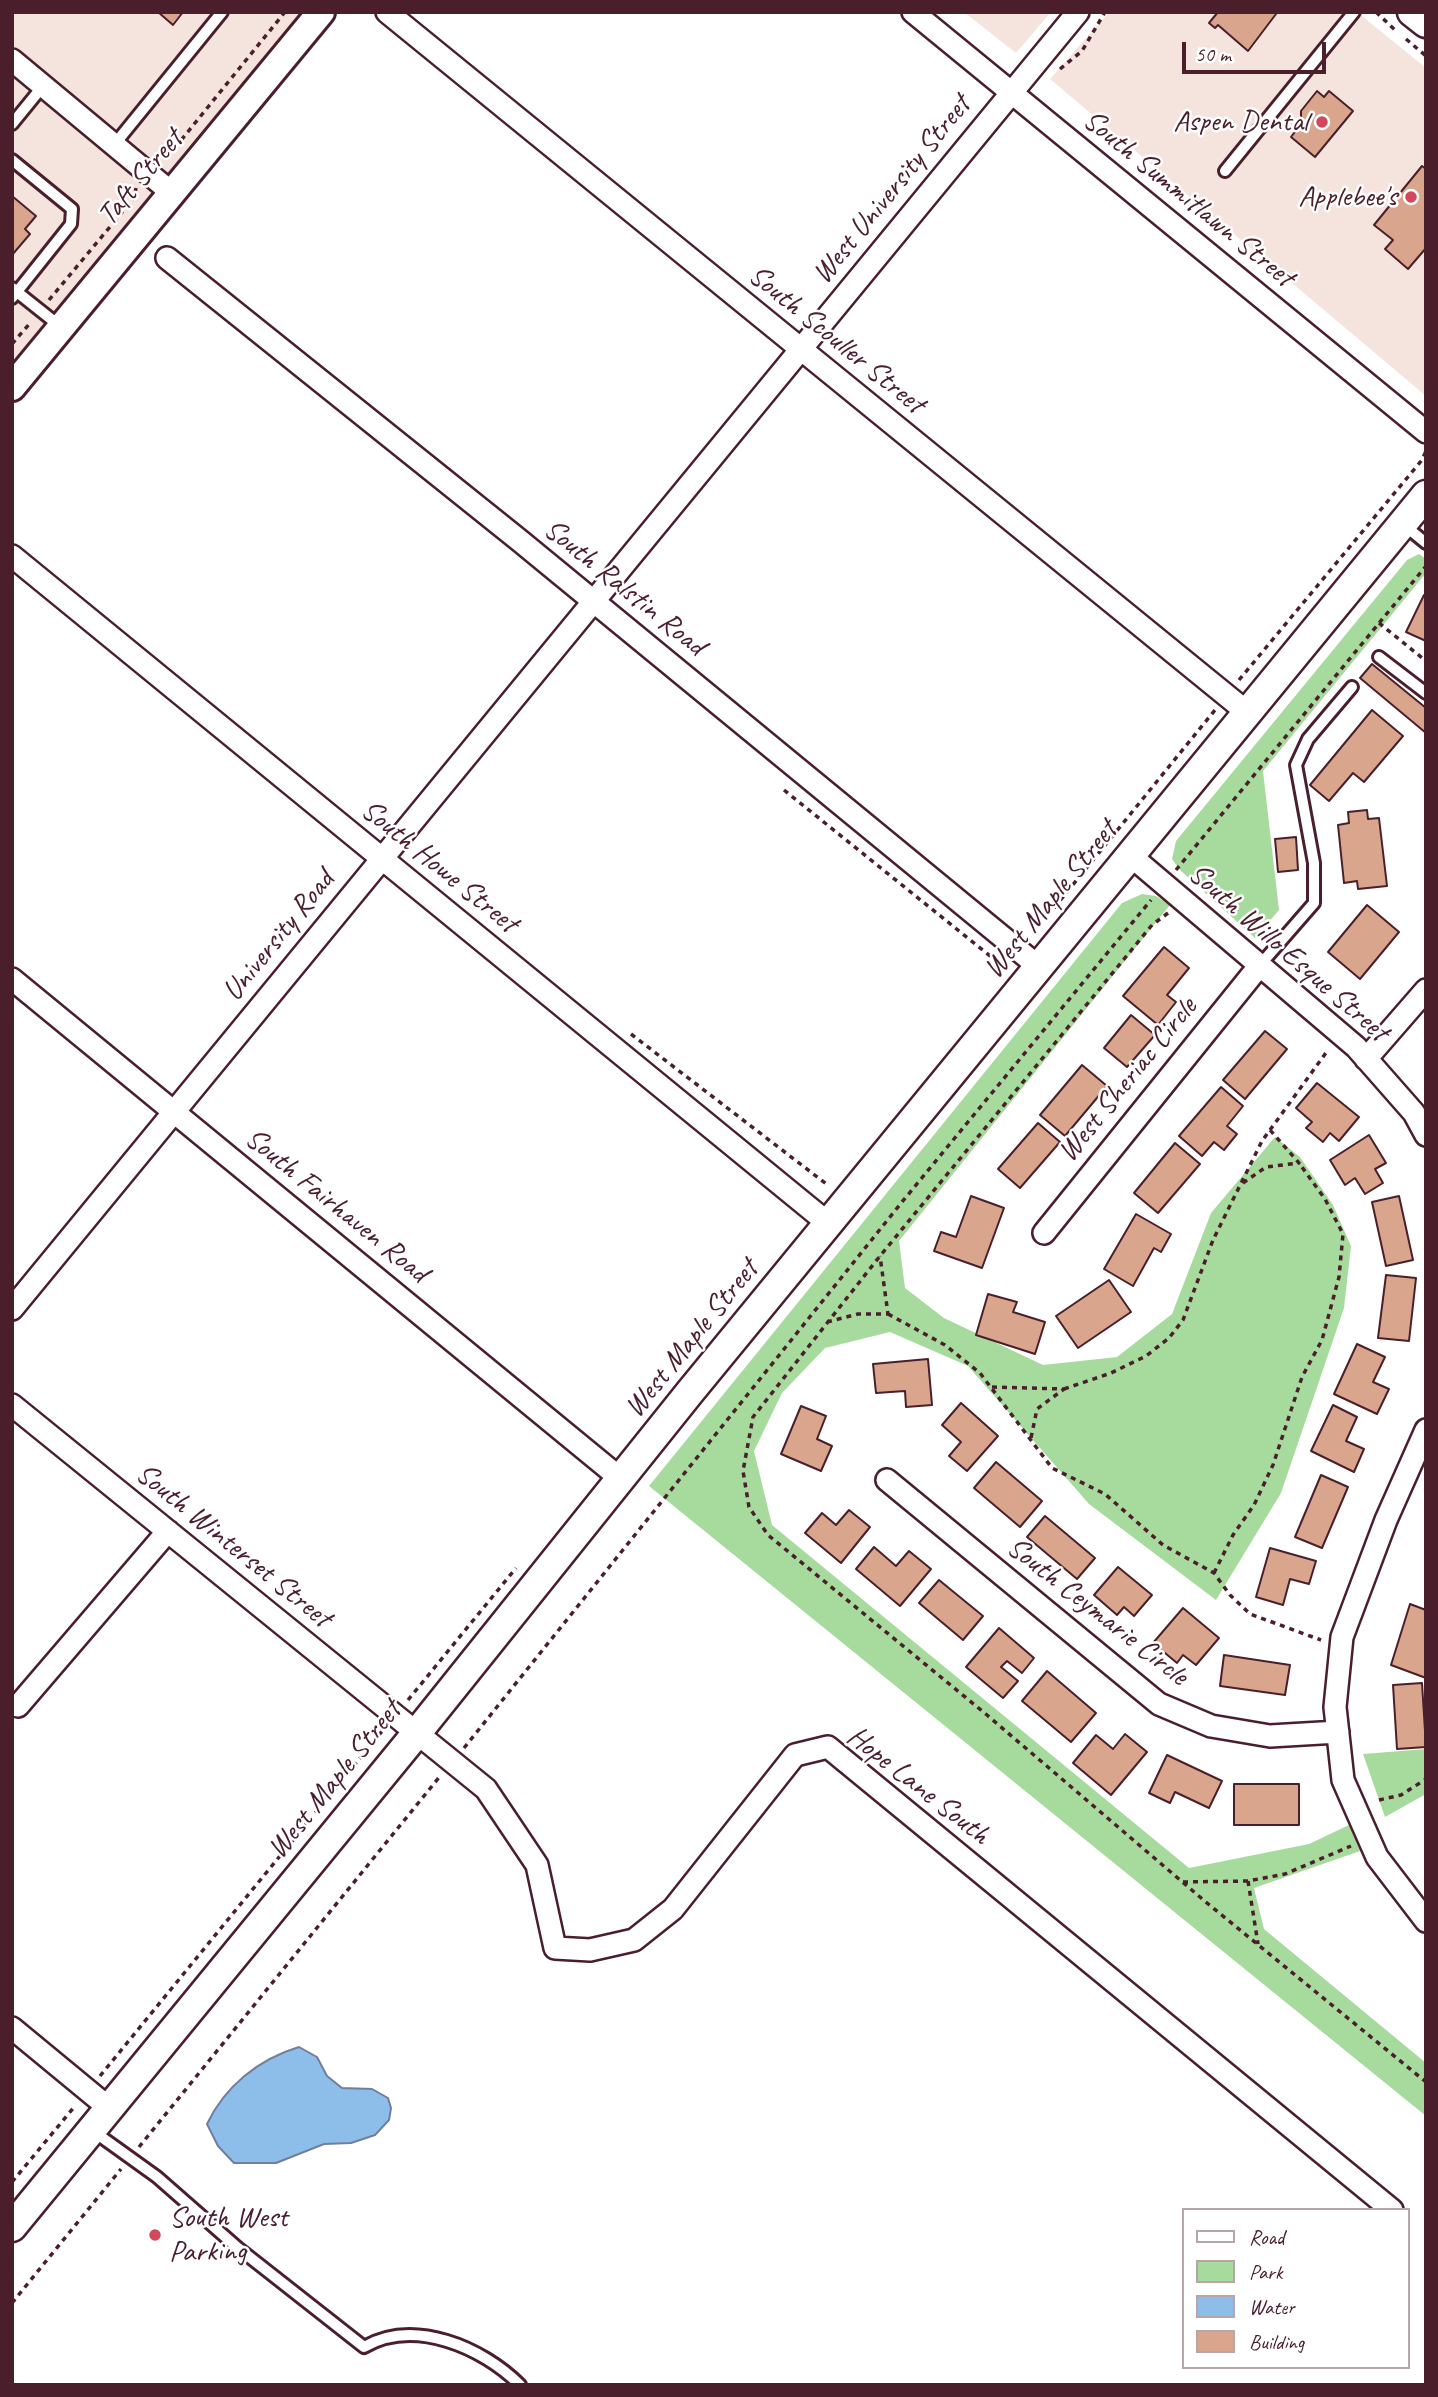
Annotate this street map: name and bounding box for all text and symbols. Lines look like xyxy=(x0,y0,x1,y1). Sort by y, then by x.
scale bar xyxy=(1186,28,1330,72)
text: 50 m xyxy=(1195,41,1231,67)
street label: West University Street xyxy=(805,89,979,291)
street label: South Summitlawn Street xyxy=(1075,103,1301,295)
place label: Aspen Dental xyxy=(1173,104,1308,140)
marker: Aspen Dental xyxy=(1314,114,1330,130)
street label: Taft Street xyxy=(91,123,191,233)
place label: Applebee's xyxy=(1298,179,1397,215)
marker: Applebee's xyxy=(1403,189,1419,205)
street label: South Scouller Street xyxy=(741,258,931,422)
street label: South Ralstin Road xyxy=(536,512,712,664)
street label: South Howe Street xyxy=(353,793,525,941)
street label: West Maple Street xyxy=(976,814,1126,986)
street label: South Willo Esque Street xyxy=(1180,856,1396,1050)
street label: University Road xyxy=(215,863,343,1009)
street label: West Sheriac Circle xyxy=(1051,991,1205,1169)
street label: South Fairhaven Road xyxy=(237,1121,435,1291)
street label: West Maple Street xyxy=(617,1253,767,1425)
street label: South Winterset Street xyxy=(128,1456,338,1636)
street label: South Ceymarie Circle xyxy=(999,1530,1195,1694)
street label: West Maple Street xyxy=(260,1694,410,1866)
street label: Hope Lane South xyxy=(839,1719,997,1853)
place label: South West Parking xyxy=(169,2200,288,2270)
legend xyxy=(1182,2208,1410,2369)
text: Road xyxy=(1249,2224,1284,2250)
marker: South West Parking xyxy=(147,2227,163,2243)
text: Park xyxy=(1249,2259,1282,2285)
text: Water xyxy=(1249,2294,1295,2320)
text: Building xyxy=(1249,2329,1304,2355)

